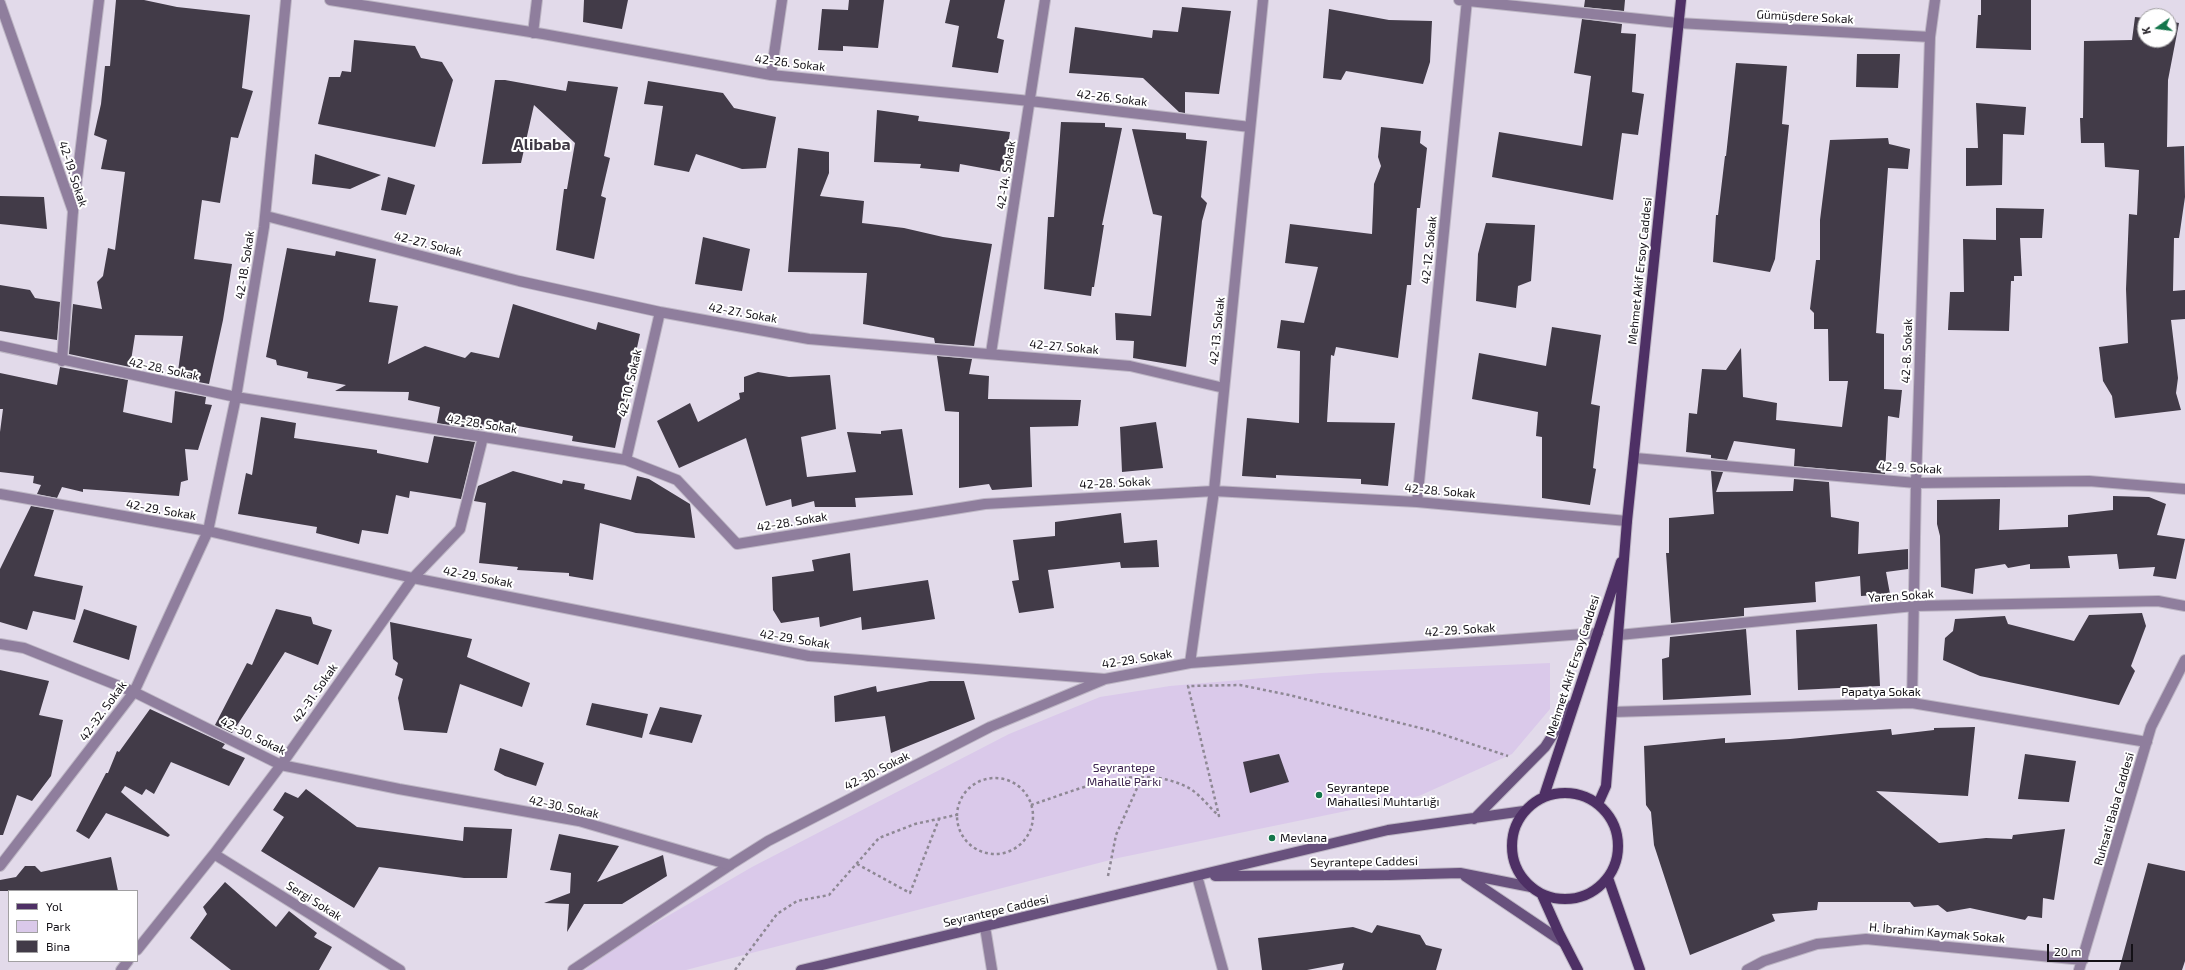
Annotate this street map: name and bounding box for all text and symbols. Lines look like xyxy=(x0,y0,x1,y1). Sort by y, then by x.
street label: Gümüşdere Sokak xyxy=(1756,7,1854,27)
north arrow xyxy=(2137,8,2177,48)
text: K xyxy=(2139,26,2153,36)
street label: 42-26. Sokak xyxy=(754,52,826,74)
street label: 42-26. Sokak xyxy=(1076,87,1148,109)
district label: Alibaba xyxy=(513,135,571,155)
street label: 42-19. Sokak xyxy=(56,139,90,209)
street label: 42-14. Sokak xyxy=(993,140,1019,210)
street label: Mehmet Akif Ersoy Caddesi xyxy=(1625,197,1655,345)
street label: 42-12. Sokak xyxy=(1418,215,1440,285)
street label: 42-27. Sokak xyxy=(392,229,464,259)
street label: 42-18. Sokak xyxy=(232,230,258,300)
street label: 42-13. Sokak xyxy=(1206,296,1228,366)
street label: 42-27. Sokak xyxy=(707,300,779,326)
street label: 42-8. Sokak xyxy=(1899,318,1915,384)
street label: 42-27. Sokak xyxy=(1029,337,1099,357)
street label: 42-10. Sokak xyxy=(615,348,645,418)
street label: 42-28. Sokak xyxy=(128,355,200,383)
street label: 42-28. Sokak xyxy=(446,411,518,437)
street label: 42-9. Sokak xyxy=(1878,459,1942,477)
street label: 42-28. Sokak xyxy=(1079,474,1151,492)
street label: 42-28. Sokak xyxy=(1404,481,1476,501)
street label: 42-29. Sokak xyxy=(125,497,197,523)
street label: 42-28. Sokak xyxy=(756,509,828,535)
street label: 42-29. Sokak xyxy=(442,563,514,591)
street label: Yaren Sokak xyxy=(1868,587,1934,605)
street label: Mehmet Akif Ersoy Caddesi xyxy=(1543,593,1603,739)
street label: 42-29. Sokak xyxy=(1424,620,1496,640)
street label: 42-29. Sokak xyxy=(759,626,831,652)
street label: 42-29. Sokak xyxy=(1101,646,1173,672)
street label: 42-31. Sokak xyxy=(289,661,341,725)
street label: 42-32. Sokak xyxy=(76,678,130,744)
street label: Papatya Sokak xyxy=(1841,685,1921,699)
street label: 42-30. Sokak xyxy=(218,714,288,758)
street label: 42-30. Sokak xyxy=(842,748,912,794)
street label: Ruhsati Baba Caddesi xyxy=(2091,751,2137,867)
park label: Seyrantepe Mahalle Parkı xyxy=(1087,761,1161,789)
place label: Seyrantepe Mahallesi Muhtarlığı xyxy=(1327,781,1440,809)
marker: Seyrantepe Mahallesi Muhtarlığı xyxy=(1314,790,1324,800)
street label: 42-30. Sokak xyxy=(528,793,600,821)
place label: Mevlana xyxy=(1280,831,1327,845)
marker: Mevlana xyxy=(1267,833,1277,843)
street label: Seyrantepe Caddesi xyxy=(1310,854,1418,870)
street label: Sergi Sokak xyxy=(284,878,344,924)
legend xyxy=(8,890,138,962)
street label: Seyrantepe Caddesi xyxy=(942,892,1050,930)
text: Yol xyxy=(46,899,62,913)
text: Park xyxy=(46,919,71,933)
street label: H. İbrahim Kaymak Sokak xyxy=(1869,920,2005,946)
scale bar xyxy=(2049,936,2135,962)
text: Bina xyxy=(46,939,70,953)
text: 20 m xyxy=(2054,944,2081,958)

